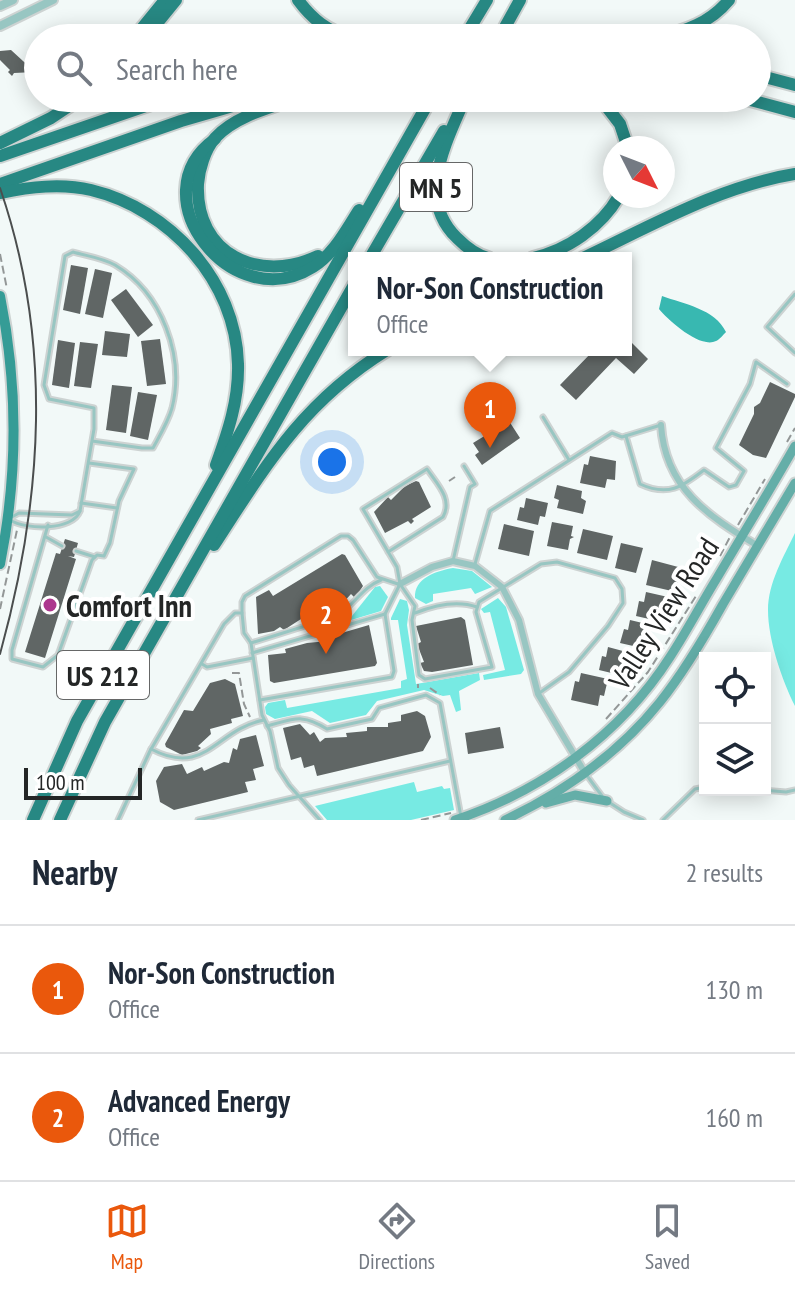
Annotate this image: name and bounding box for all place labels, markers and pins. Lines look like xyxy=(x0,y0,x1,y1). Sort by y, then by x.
pin: 1 xyxy=(464,382,516,448)
place label: Comfort Inn xyxy=(66,586,192,625)
pin: 2 xyxy=(300,588,352,654)
marker: Comfort Inn xyxy=(41,596,59,614)

